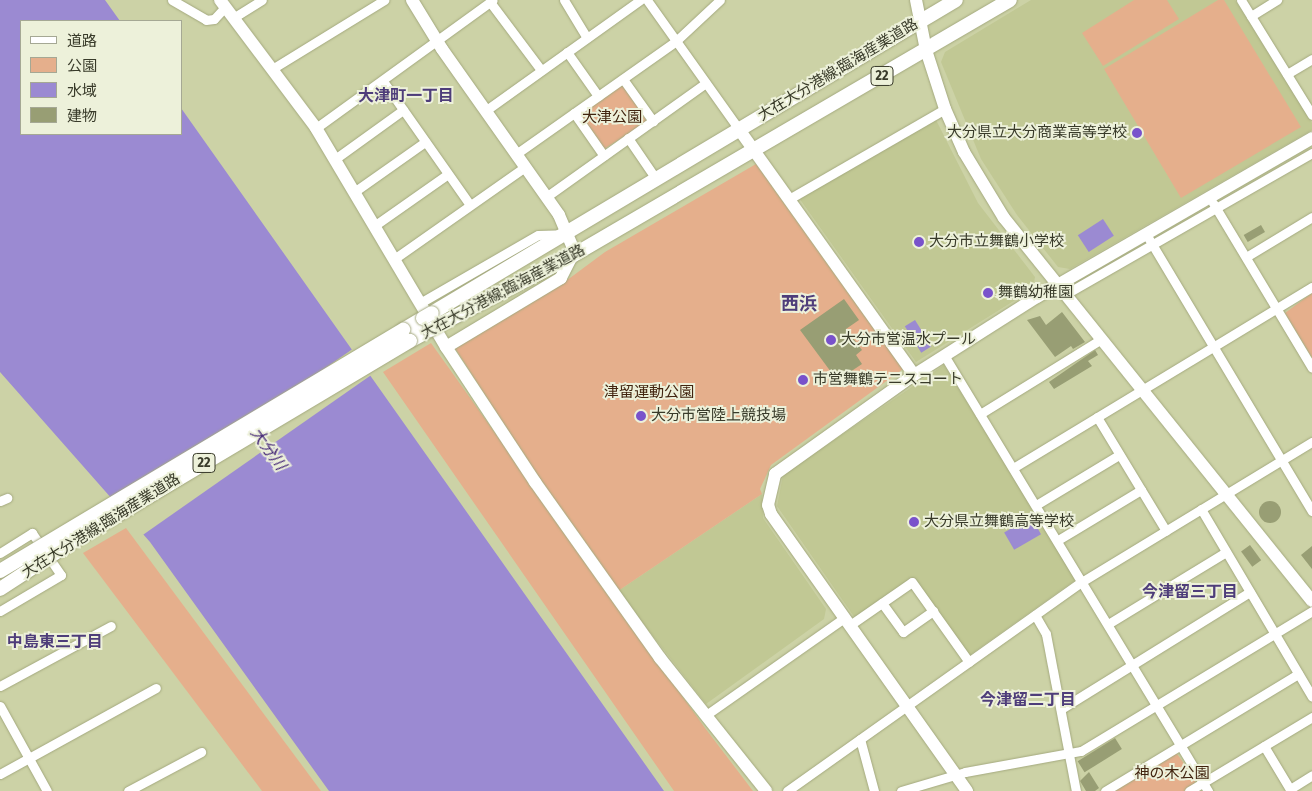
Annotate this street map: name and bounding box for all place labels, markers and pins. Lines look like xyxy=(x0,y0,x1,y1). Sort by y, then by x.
place label: 大分県立大分商業高等学校 xyxy=(947,124,1127,142)
marker: 大分県立大分商業高等学校 xyxy=(1131,127,1143,139)
place label: 大分市立舞鶴小学校 xyxy=(929,233,1064,251)
marker: 大分市立舞鶴小学校 xyxy=(913,236,925,248)
place label: 舞鶴幼稚園 xyxy=(998,284,1073,302)
marker: 舞鶴幼稚園 xyxy=(982,287,994,299)
place label: 大分市営温水プール xyxy=(841,331,976,349)
marker: 大分市営温水プール xyxy=(825,334,837,346)
place label: 市営舞鶴テニスコート xyxy=(813,371,963,389)
marker: 市営舞鶴テニスコート xyxy=(797,374,809,386)
place label: 大分市営陸上競技場 xyxy=(651,407,786,425)
marker: 大分市営陸上競技場 xyxy=(635,410,647,422)
place label: 大分県立舞鶴高等学校 xyxy=(924,513,1074,531)
marker: 大分県立舞鶴高等学校 xyxy=(908,516,920,528)

